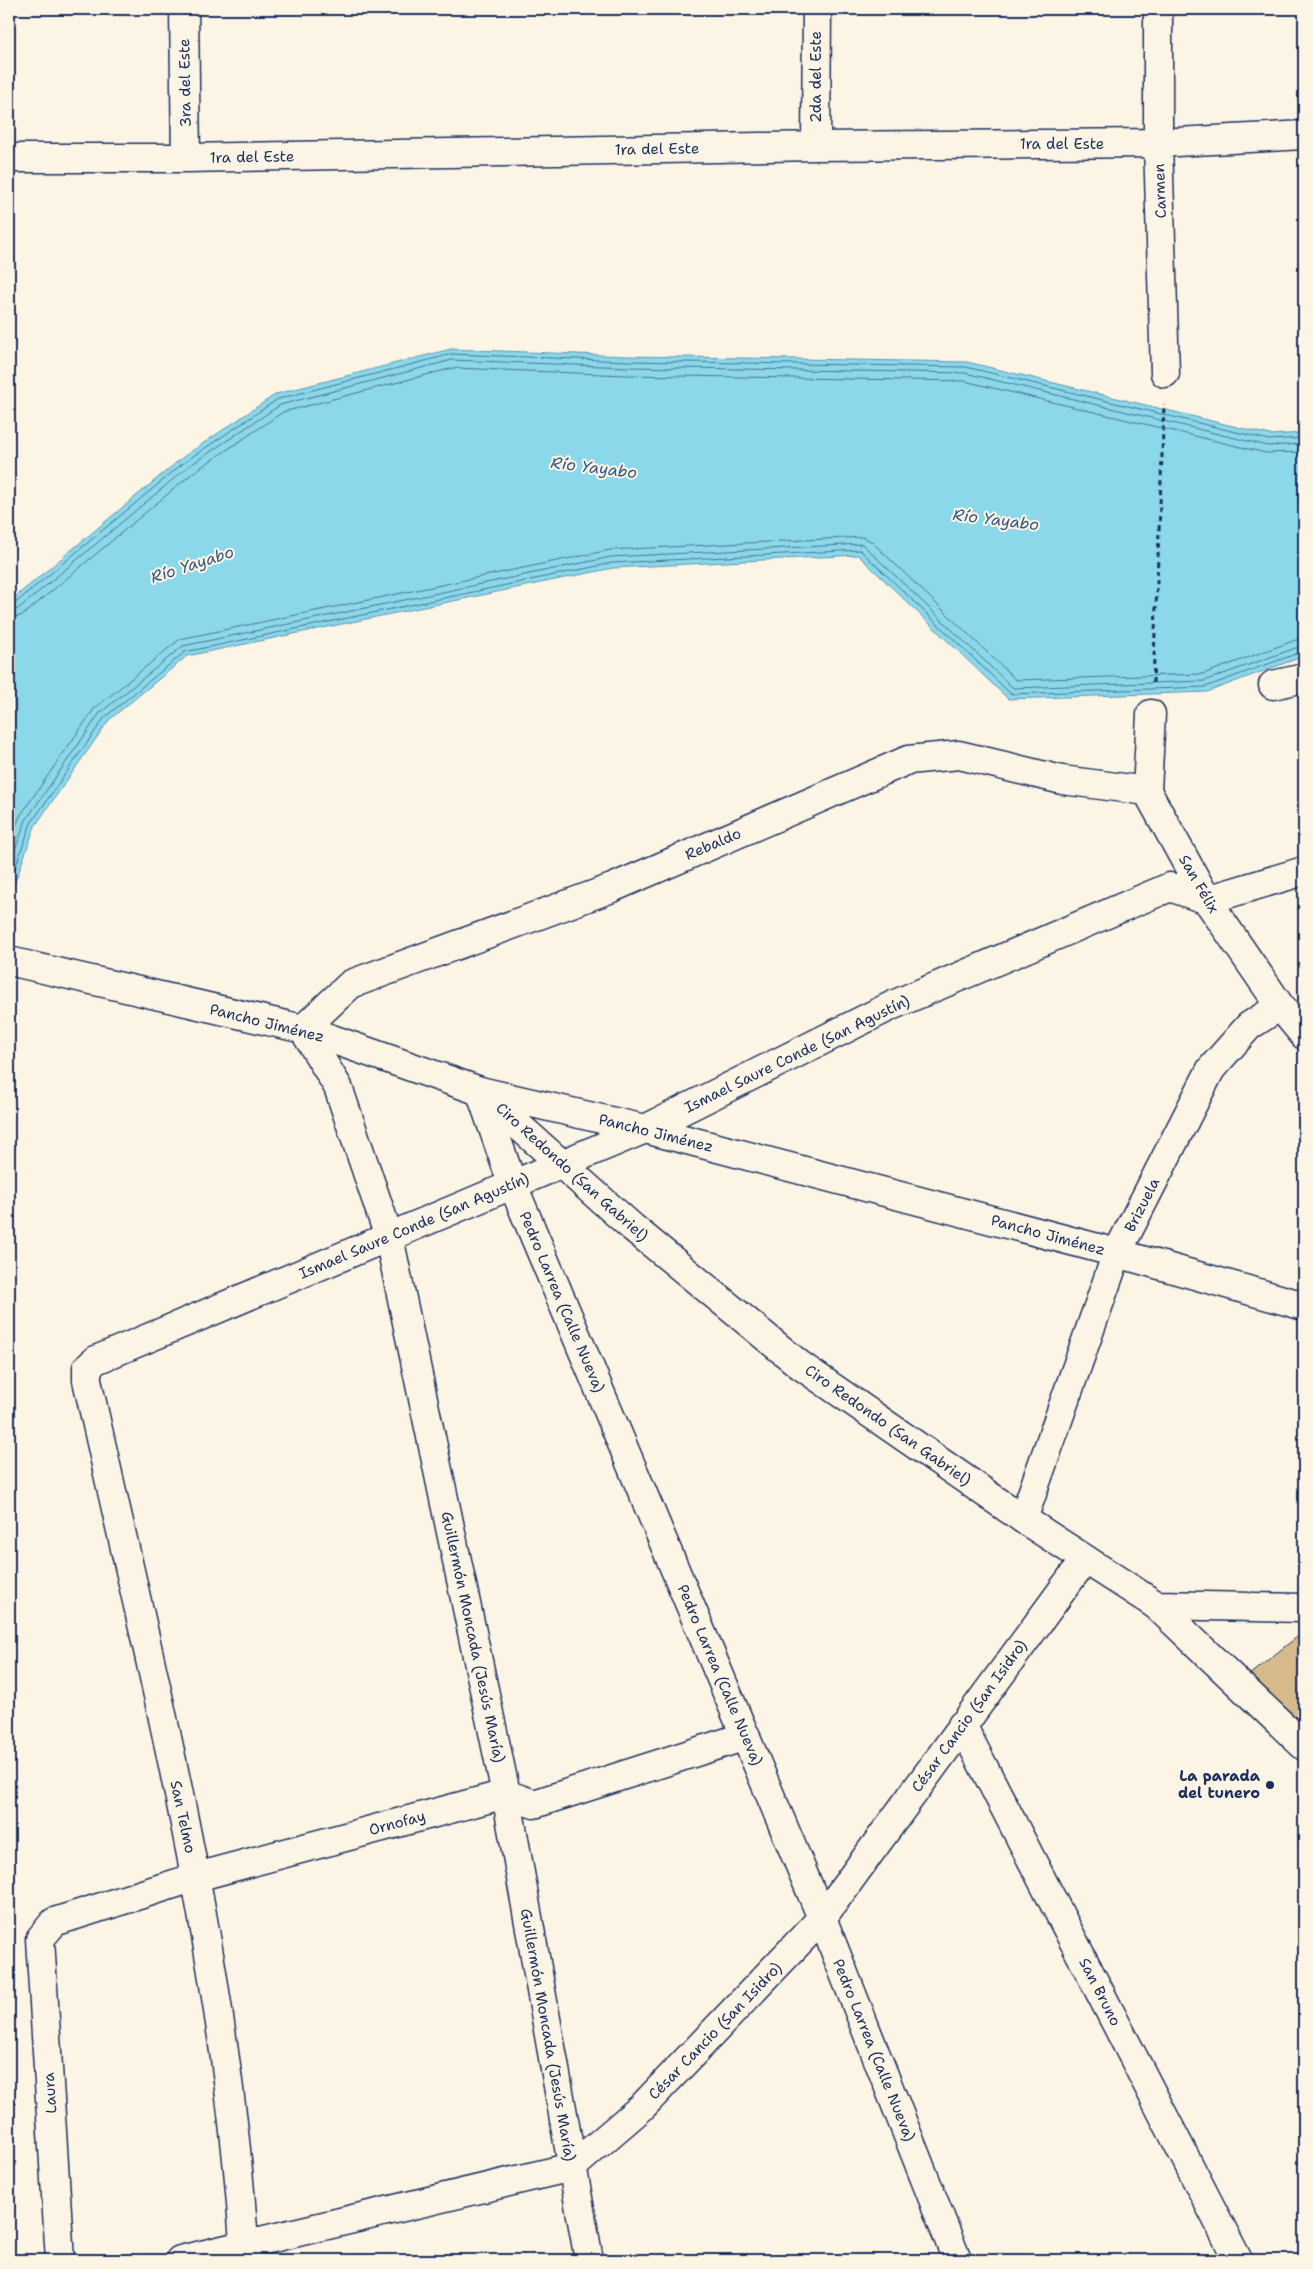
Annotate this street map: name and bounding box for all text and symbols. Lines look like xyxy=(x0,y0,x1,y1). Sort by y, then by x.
street label: 2da del Este xyxy=(806,31,826,123)
street label: 3ra del Este xyxy=(174,38,196,128)
street label: 1ra del Este xyxy=(1020,134,1104,154)
street label: 1ra del Este xyxy=(615,138,699,160)
street label: 1ra del Este xyxy=(210,146,294,168)
street label: Carmen xyxy=(1149,163,1171,219)
water label: Río Yayabo xyxy=(550,452,639,483)
water label: Río Yayabo xyxy=(952,504,1041,535)
water label: Río Yayabo xyxy=(148,541,237,588)
street label: Rebaldo xyxy=(682,823,744,865)
street label: San Félix xyxy=(1174,851,1224,917)
street label: Ismael Saure Conde (San Agustín) xyxy=(681,991,913,1117)
street label: Pancho Jiménez xyxy=(208,999,326,1047)
street label: Ciro Redondo (San Gabriel) xyxy=(492,1098,652,1246)
street label: Pancho Jiménez xyxy=(597,1109,715,1157)
street label: Ismael Saure Conde (San Agustín) xyxy=(296,1168,532,1284)
street label: Brizuela xyxy=(1120,1174,1164,1236)
street label: Pedro Larrea (Calle Nueva) xyxy=(515,1208,609,1396)
street label: Pancho Jiménez xyxy=(989,1210,1107,1260)
street label: Ciro Redondo (San Gabriel) xyxy=(801,1360,975,1490)
street label: Guillermón Moncada (Jesús María) xyxy=(437,1510,509,1764)
street label: Pedro Larrea (Calle Nueva) xyxy=(673,1581,767,1769)
street label: César Cancio (San Isidro) xyxy=(907,1636,1031,1796)
place label: La parada del tunero xyxy=(1178,1766,1261,1803)
street label: San Telmo xyxy=(166,1779,200,1855)
marker: La parada del tunero xyxy=(1264,1779,1276,1791)
street label: Ornofay xyxy=(366,1806,428,1840)
street label: Guillermón Moncada (Jesús María) xyxy=(516,1907,580,2163)
street label: San Bruno xyxy=(1074,1955,1126,2029)
street label: Pedro Larrea (Calle Nueva) xyxy=(828,1956,920,2144)
street label: César Cancio (San Isidro) xyxy=(644,1958,786,2104)
street label: Laura xyxy=(39,2071,61,2114)

